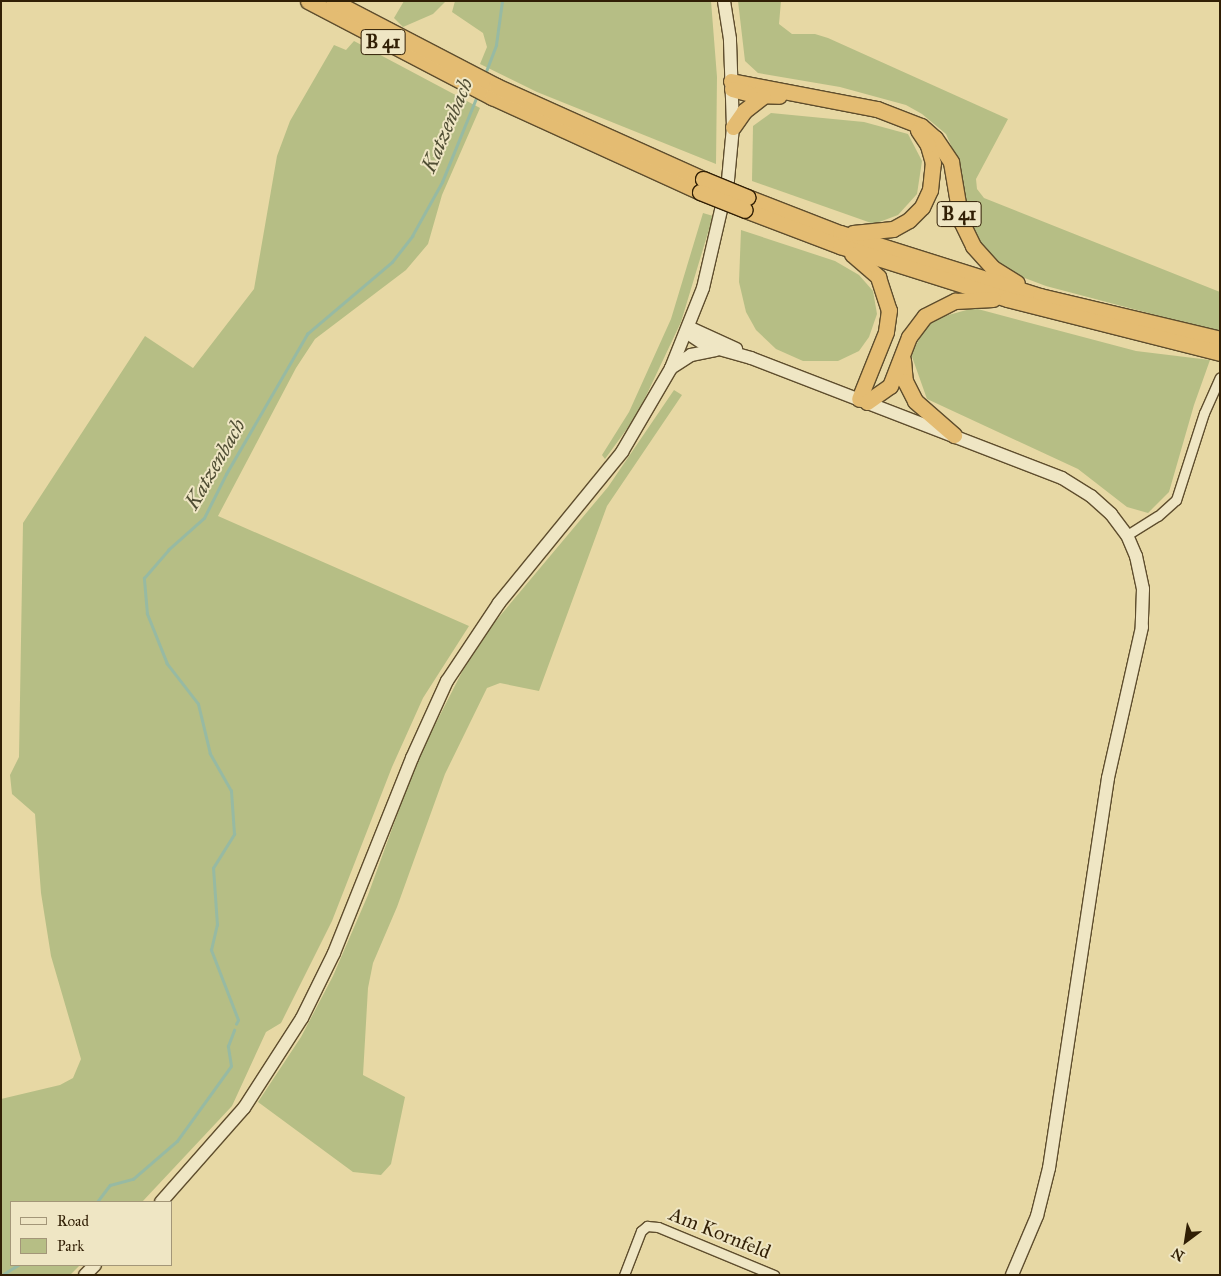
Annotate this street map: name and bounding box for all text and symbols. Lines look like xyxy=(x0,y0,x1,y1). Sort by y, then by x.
road number: B 41 xyxy=(360,26,406,58)
water label: Katzenbach xyxy=(416,74,478,176)
road number: B 41 xyxy=(936,198,982,230)
water label: Katzenbach xyxy=(179,414,251,514)
legend xyxy=(10,1201,172,1266)
street label: Am Kornfeld xyxy=(666,1202,774,1264)
text: Road xyxy=(57,1212,89,1230)
north arrow xyxy=(1161,1216,1211,1266)
text: Park xyxy=(57,1237,84,1255)
text: N xyxy=(1169,1244,1187,1265)

